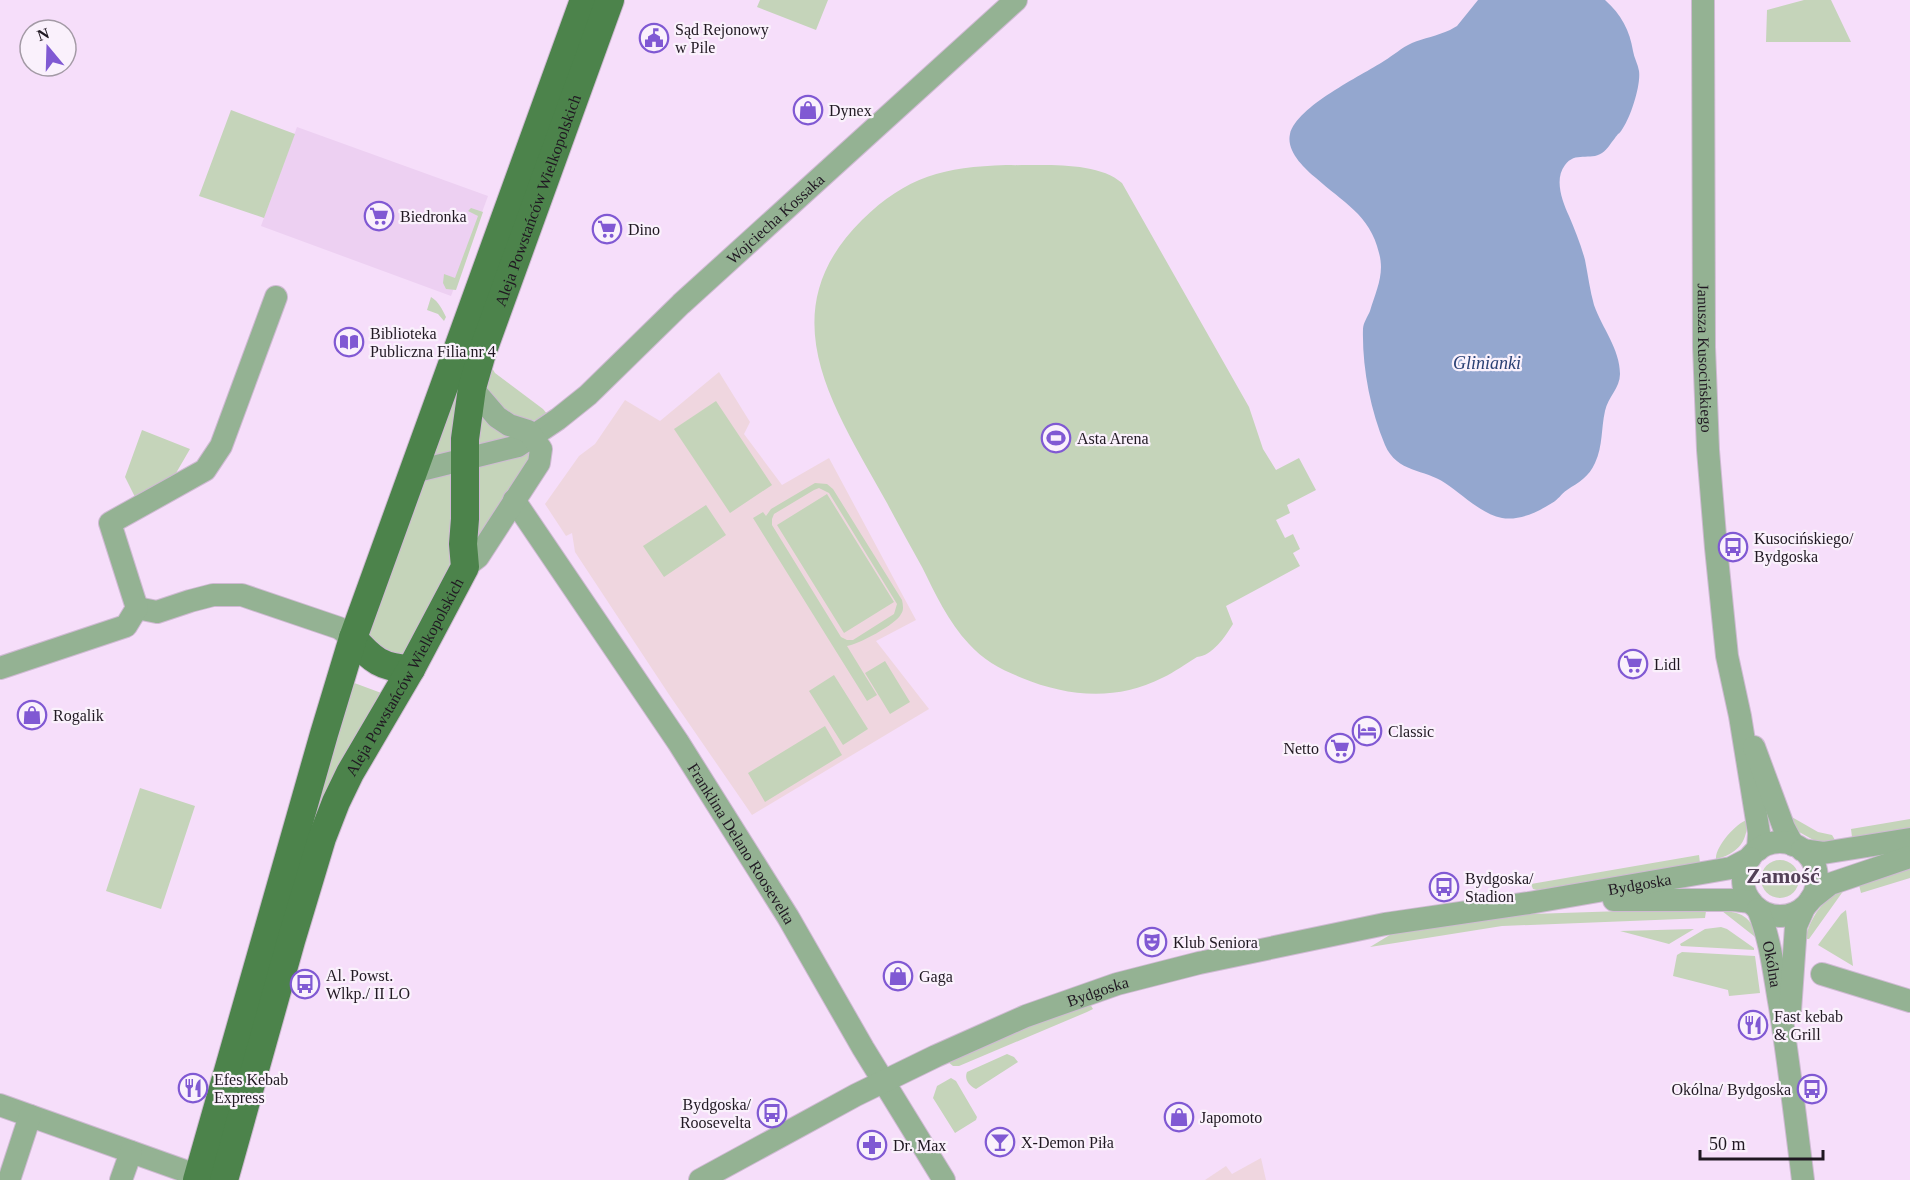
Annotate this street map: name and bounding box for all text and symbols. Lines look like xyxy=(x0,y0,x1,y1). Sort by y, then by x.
north arrow xyxy=(18,18,78,78)
place label: Sąd Rejonowy w Pile xyxy=(675,21,769,56)
public building icon: Sąd Rejonowy w Pile xyxy=(638,22,670,54)
text: N xyxy=(35,24,52,44)
street label: Aleja Powstańców Wielkopolskich xyxy=(492,92,584,309)
shop icon: Dynex xyxy=(792,94,824,126)
place label: Dynex xyxy=(829,102,872,120)
street label: Wojciecha Kossaka xyxy=(723,171,828,267)
supermarket icon: Biedronka xyxy=(363,200,395,232)
place label: Biedronka xyxy=(400,208,467,225)
supermarket icon: Dino xyxy=(591,213,623,245)
place label: Dino xyxy=(628,221,660,238)
street label: Janusza Kusocińskiego xyxy=(1695,283,1715,433)
place label: Biblioteka Publiczna Filia nr 4 xyxy=(370,325,496,360)
library icon: Biblioteka Publiczna Filia nr 4 xyxy=(333,326,365,358)
water label: Glinianki xyxy=(1453,353,1521,373)
sports icon: Asta Arena xyxy=(1040,422,1072,454)
place label: Asta Arena xyxy=(1077,430,1149,447)
place label: Kusocińskiego/ Bydgoska xyxy=(1754,530,1854,566)
bus stop icon: Kusocińskiego/ Bydgoska xyxy=(1717,531,1749,563)
street label: Aleja Powstańców Wielkopolskich xyxy=(342,575,467,779)
supermarket icon: Lidl xyxy=(1617,648,1649,680)
place label: Lidl xyxy=(1654,656,1681,673)
shop icon: Rogalik xyxy=(16,699,48,731)
place label: Rogalik xyxy=(53,707,104,725)
hotel icon: Classic xyxy=(1351,715,1383,747)
place label: Classic xyxy=(1388,723,1434,740)
supermarket icon: Netto xyxy=(1324,732,1356,764)
place label: Netto xyxy=(1283,740,1319,757)
street label: Franklina Delano Roosevelta xyxy=(684,760,798,927)
district label: Zamość xyxy=(1746,863,1820,888)
place label: Bydgoska/ Stadion xyxy=(1465,870,1534,905)
bus stop icon: Bydgoska/ Stadion xyxy=(1428,871,1460,903)
street label: Bydgoska xyxy=(1607,871,1673,898)
theatre icon: Klub Seniora xyxy=(1136,926,1168,958)
place label: Klub Seniora xyxy=(1173,934,1258,951)
street label: Okólna xyxy=(1759,939,1785,989)
shop icon: Gaga xyxy=(882,960,914,992)
place label: Al. Powst. Wlkp./ II LO xyxy=(326,967,410,1003)
bus stop icon: Al. Powst. Wlkp./ II LO xyxy=(289,968,321,1000)
place label: Gaga xyxy=(919,968,953,986)
street label: Bydgoska xyxy=(1065,973,1130,1010)
place label: Fast kebab & Grill xyxy=(1774,1008,1843,1043)
restaurant icon: Fast kebab & Grill xyxy=(1737,1009,1769,1041)
place label: Efes Kebab Express xyxy=(214,1071,288,1107)
restaurant icon: Efes Kebab Express xyxy=(177,1072,209,1104)
bus stop icon: Okólna/ Bydgoska xyxy=(1796,1073,1828,1105)
place label: Okólna/ Bydgoska xyxy=(1671,1081,1791,1099)
place label: Bydgoska/ Roosevelta xyxy=(680,1096,752,1131)
bus stop icon: Bydgoska/ Roosevelta xyxy=(756,1097,788,1129)
shop icon: Japomoto xyxy=(1163,1101,1195,1133)
place label: Japomoto xyxy=(1200,1109,1262,1127)
scale bar xyxy=(1700,1123,1823,1161)
bar icon: X-Demon Piła xyxy=(984,1126,1016,1158)
pharmacy icon: Dr. Max xyxy=(856,1129,888,1161)
place label: X-Demon Piła xyxy=(1021,1134,1114,1151)
text: 50 m xyxy=(1709,1134,1746,1154)
place label: Dr. Max xyxy=(893,1137,946,1154)

